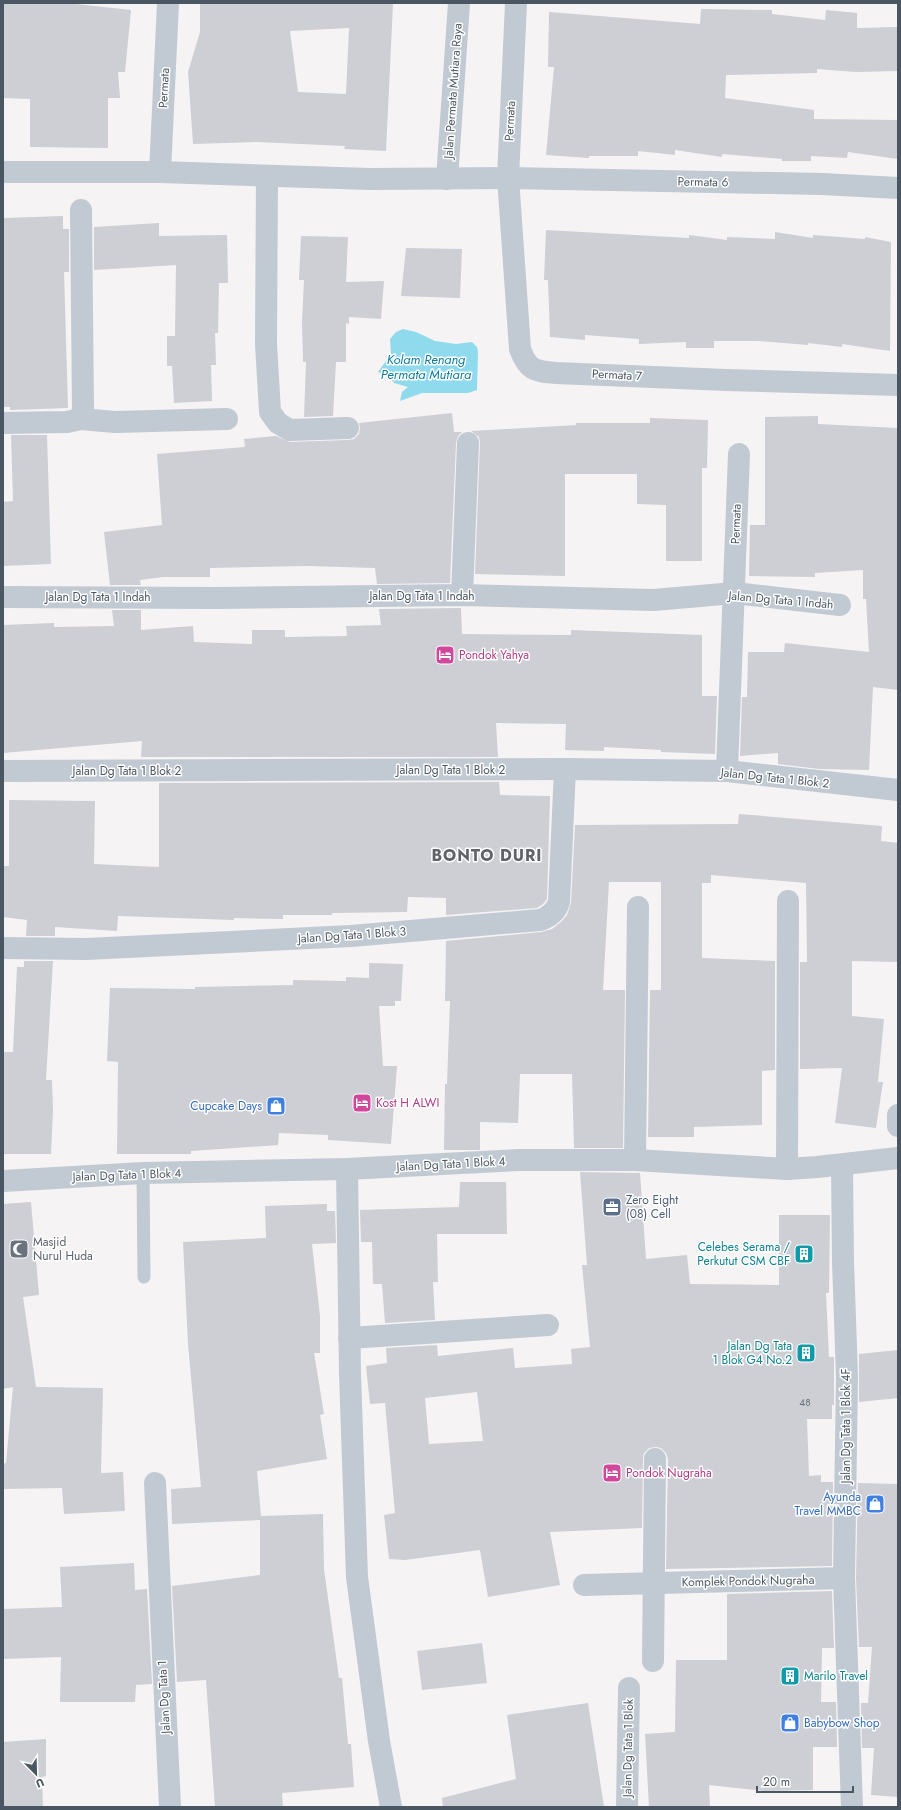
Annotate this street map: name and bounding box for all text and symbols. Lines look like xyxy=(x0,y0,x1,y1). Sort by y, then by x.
street label: Jalan Permata Mutiara Raya xyxy=(439,22,467,161)
street label: Permata xyxy=(154,67,174,109)
street label: Permata xyxy=(500,100,520,142)
street label: Permata 6 xyxy=(677,173,729,191)
water label: Kolam Renang Permata Mutiara xyxy=(381,350,471,384)
street label: Permata 7 xyxy=(591,365,643,385)
street label: Permata xyxy=(726,503,746,544)
street label: Jalan Dg Tata 1 Indah xyxy=(726,586,834,614)
street label: Jalan Dg Tata 1 Indah xyxy=(367,587,475,605)
street label: Jalan Dg Tata 1 Indah xyxy=(43,588,151,606)
hotel icon: Pondok Yahya xyxy=(434,644,456,666)
place label: Pondok Yahya xyxy=(459,646,529,664)
street label: Jalan Dg Tata 1 Blok 2 xyxy=(395,761,506,779)
street label: Jalan Dg Tata 1 Blok 2 xyxy=(71,762,182,780)
street label: Jalan Dg Tata 1 Blok 2 xyxy=(718,763,830,793)
district label: BONTO DURI xyxy=(432,844,543,867)
street label: Jalan Dg Tata 1 Blok 3 xyxy=(295,922,407,948)
hotel icon: Kost H ALWI xyxy=(351,1092,373,1114)
place label: Kost H ALWI xyxy=(376,1094,439,1112)
shop icon: Cupcake Days xyxy=(265,1095,287,1117)
place label: Cupcake Days xyxy=(190,1097,262,1115)
street label: Jalan Dg Tata 1 Blok 4 xyxy=(394,1152,506,1176)
street label: Jalan Dg Tata 1 Blok 4 xyxy=(70,1164,182,1186)
place label: Zero Eight (08) Cell xyxy=(626,1191,678,1223)
office icon: Zero Eight (08) Cell xyxy=(601,1196,623,1218)
place label: Masjid Nurul Huda xyxy=(33,1233,93,1265)
mosque icon: Masjid Nurul Huda xyxy=(8,1238,30,1260)
place label: Celebes Serama / Perkutut CSM CBF xyxy=(697,1238,790,1270)
building icon: Celebes Serama / Perkutut CSM CBF xyxy=(793,1243,815,1265)
place label: Jalan Dg Tata 1 Blok G4 No.2 xyxy=(713,1337,792,1369)
building icon: Jalan Dg Tata 1 Blok G4 No.2 xyxy=(795,1342,817,1364)
street label: Jalan Dg Tata 1 Blok 4F xyxy=(837,1369,855,1485)
house number: 48 xyxy=(799,1395,811,1410)
hotel icon: Pondok Nugraha xyxy=(601,1462,623,1484)
place label: Pondok Nugraha xyxy=(626,1464,712,1482)
place label: Ayunda Travel MMBC xyxy=(795,1488,861,1520)
shop icon: Ayunda Travel MMBC xyxy=(864,1493,886,1515)
street label: Komplek Pondok Nugraha xyxy=(681,1571,815,1591)
street label: Jalan Dg Tata 1 xyxy=(153,1660,175,1736)
building icon: Marilo Travel xyxy=(779,1665,801,1687)
place label: Marilo Travel xyxy=(804,1667,868,1685)
street label: Jalan Dg Tata 1 Blok xyxy=(618,1698,638,1799)
shop icon: Babybow Shop xyxy=(779,1712,801,1734)
place label: Babybow Shop xyxy=(804,1714,880,1732)
north arrow xyxy=(16,1754,56,1794)
scale bar xyxy=(757,1768,853,1794)
text: 20 m xyxy=(763,1773,790,1791)
text: U xyxy=(33,1774,47,1792)

